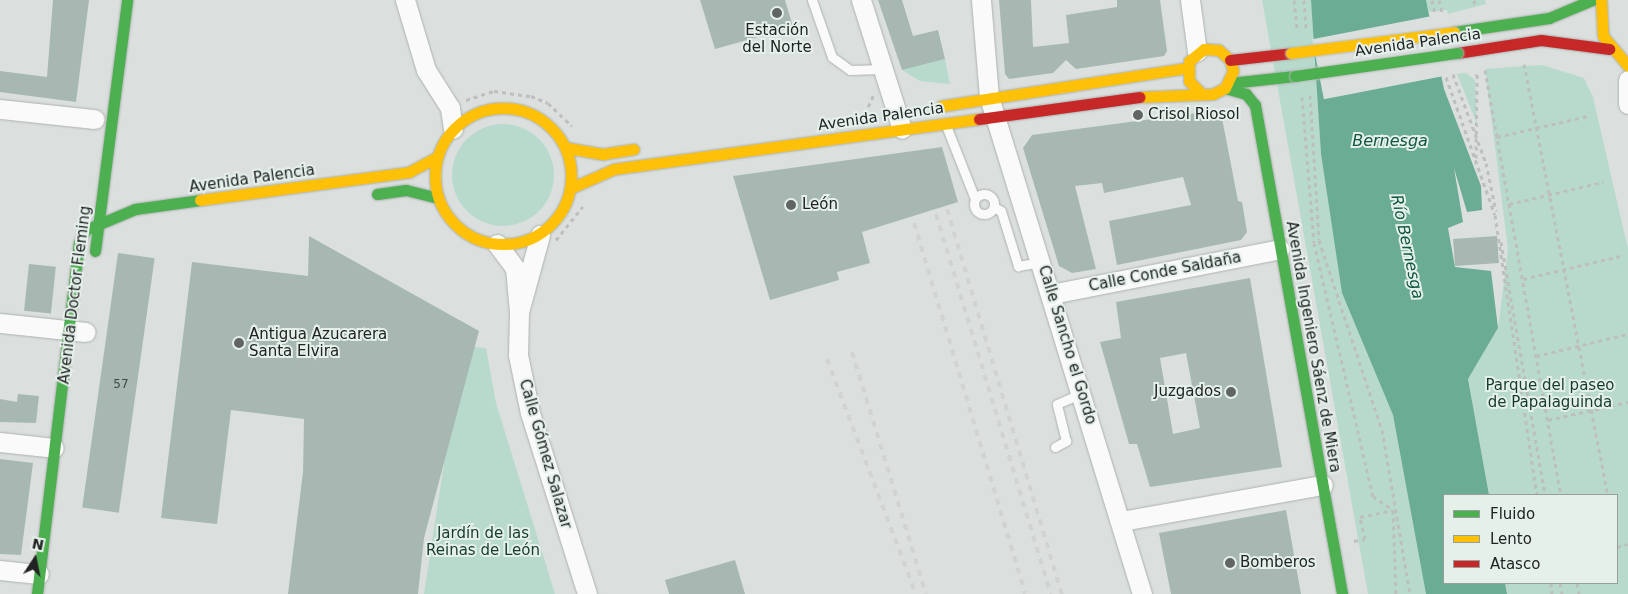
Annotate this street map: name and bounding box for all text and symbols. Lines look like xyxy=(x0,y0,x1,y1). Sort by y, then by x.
marker: Estación del Norte xyxy=(771,7,783,19)
place label: Estación del Norte xyxy=(742,21,812,56)
street label: Avenida Palencia xyxy=(1354,25,1482,61)
street label: Avenida Palencia xyxy=(817,99,945,135)
place label: Crisol Riosol xyxy=(1148,106,1240,124)
marker: Crisol Riosol xyxy=(1132,109,1144,121)
water label: Bernesga xyxy=(1352,131,1428,151)
street label: Avenida Palencia xyxy=(188,161,316,197)
water label: Río Bernesga xyxy=(1387,193,1427,301)
place label: León xyxy=(802,196,838,214)
marker: León xyxy=(784,198,798,212)
street label: Avenida Doctor Fleming xyxy=(55,205,95,385)
street label: Avenida Ingeniero Sáenz de Miera xyxy=(1282,220,1344,474)
street label: Calle Conde Saldaña xyxy=(1087,248,1243,296)
street label: Calle Sancho el Gordo xyxy=(1034,263,1100,427)
place label: Antigua Azucarera Santa Elvira xyxy=(249,325,387,360)
marker: Antigua Azucarera Santa Elvira xyxy=(233,337,245,349)
park label: Parque del paseo de Papalaguinda xyxy=(1485,376,1615,411)
street label: Calle Gómez Salazar xyxy=(515,377,575,531)
house number: 57 xyxy=(113,378,129,392)
place label: Juzgados xyxy=(1154,383,1221,401)
marker: Juzgados xyxy=(1225,386,1237,398)
legend xyxy=(1443,494,1618,584)
text: Fluido xyxy=(1490,505,1535,523)
park label: Jardín de las Reinas de León xyxy=(426,524,540,559)
text: Lento xyxy=(1490,530,1532,548)
north arrow xyxy=(10,534,60,584)
text: N xyxy=(31,535,45,553)
place label: Bomberos xyxy=(1240,554,1316,572)
text: Atasco xyxy=(1490,555,1540,573)
marker: Bomberos xyxy=(1224,557,1236,569)

